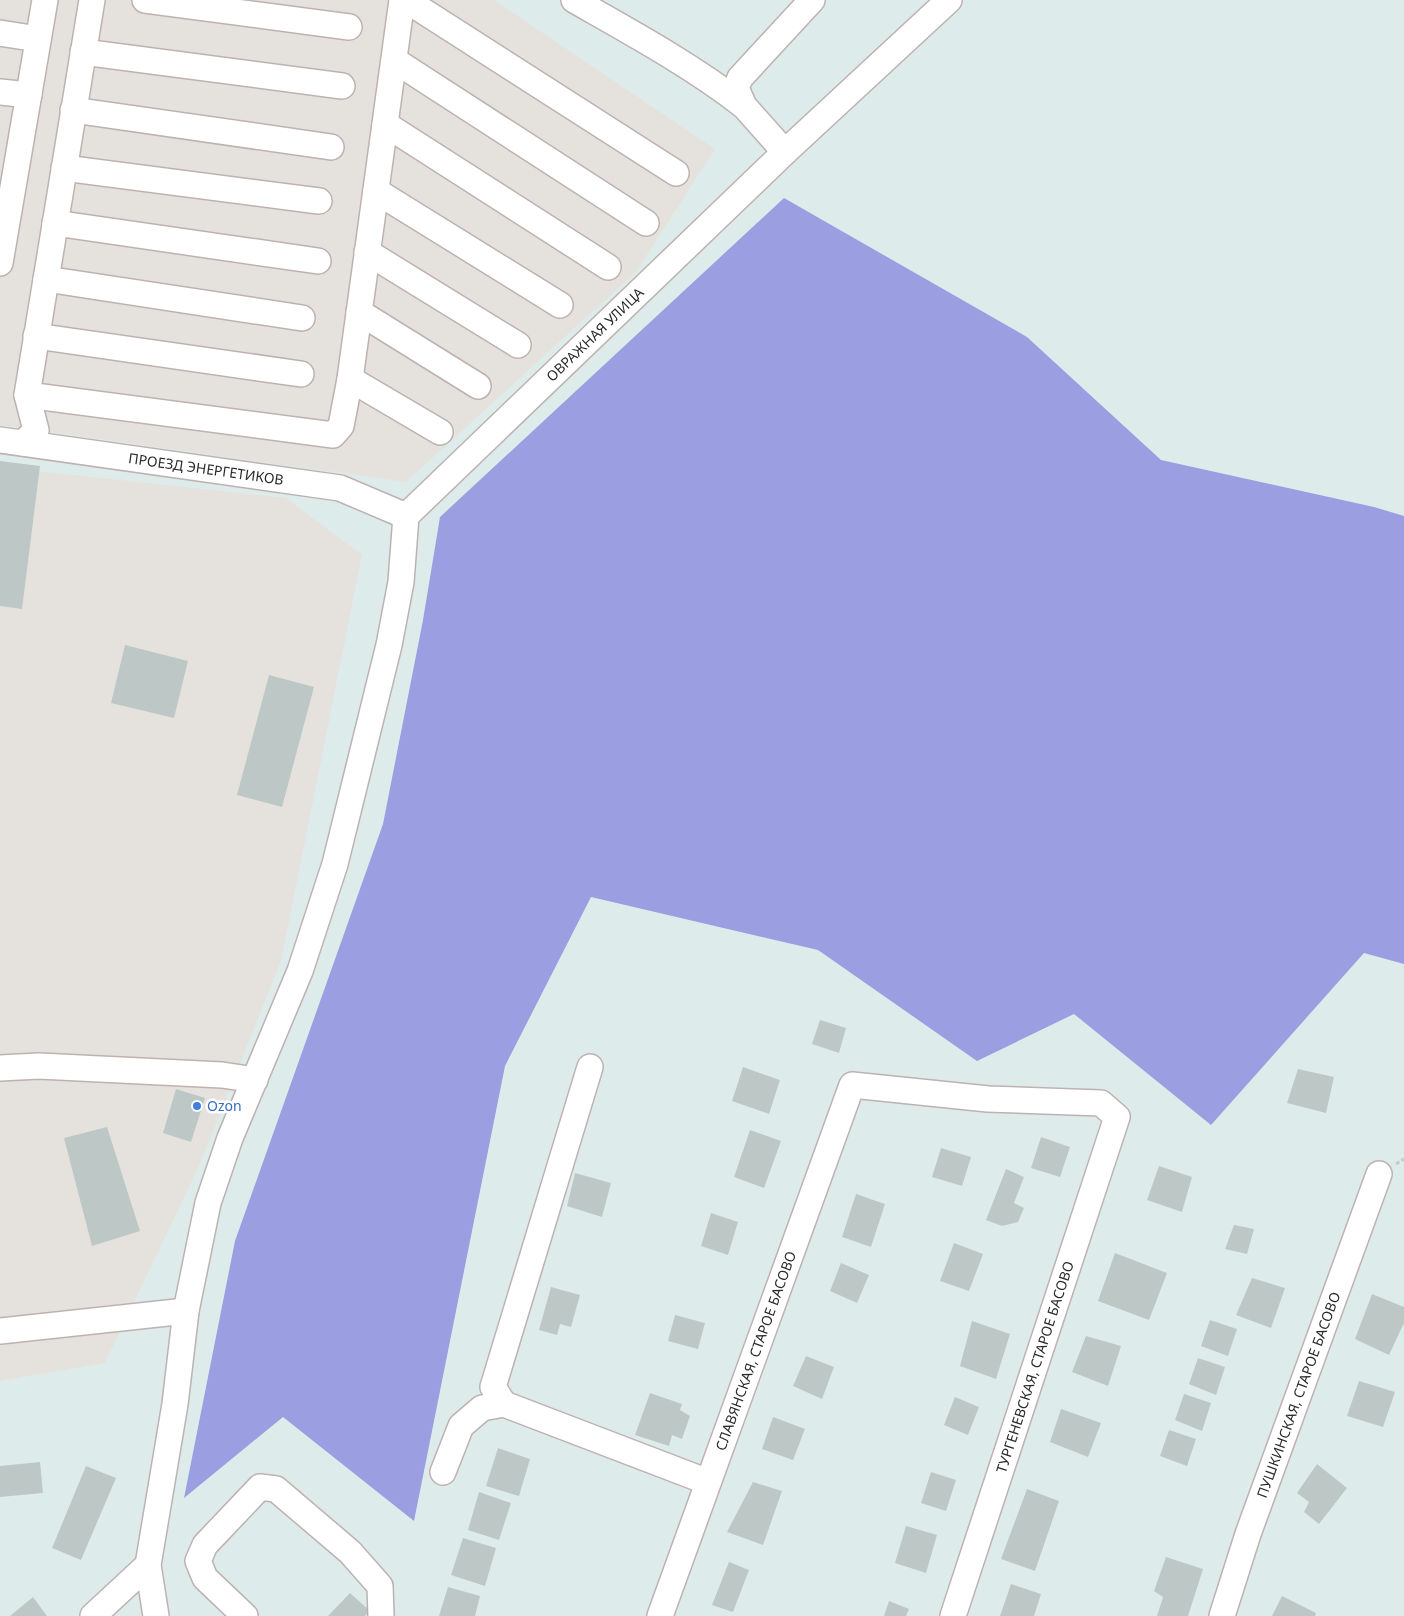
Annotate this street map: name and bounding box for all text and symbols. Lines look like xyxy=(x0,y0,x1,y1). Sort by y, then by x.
street label: ОВРАЖНАЯ УЛИЦА xyxy=(542,283,647,385)
street label: ПРОЕЗД ЭНЕРГЕТИКОВ xyxy=(127,448,285,489)
place label: Ozon xyxy=(207,1096,242,1115)
marker: Ozon xyxy=(191,1100,203,1112)
street label: СЛАВЯНСКАЯ, СТАРОЕ БАСОВО xyxy=(711,1248,800,1453)
street label: ТУРГЕНЕВСКАЯ, СТАРОЕ БАСОВО xyxy=(991,1259,1078,1475)
street label: ПУШКИНСКАЯ, СТАРОЕ БАСОВО xyxy=(1252,1289,1344,1500)

